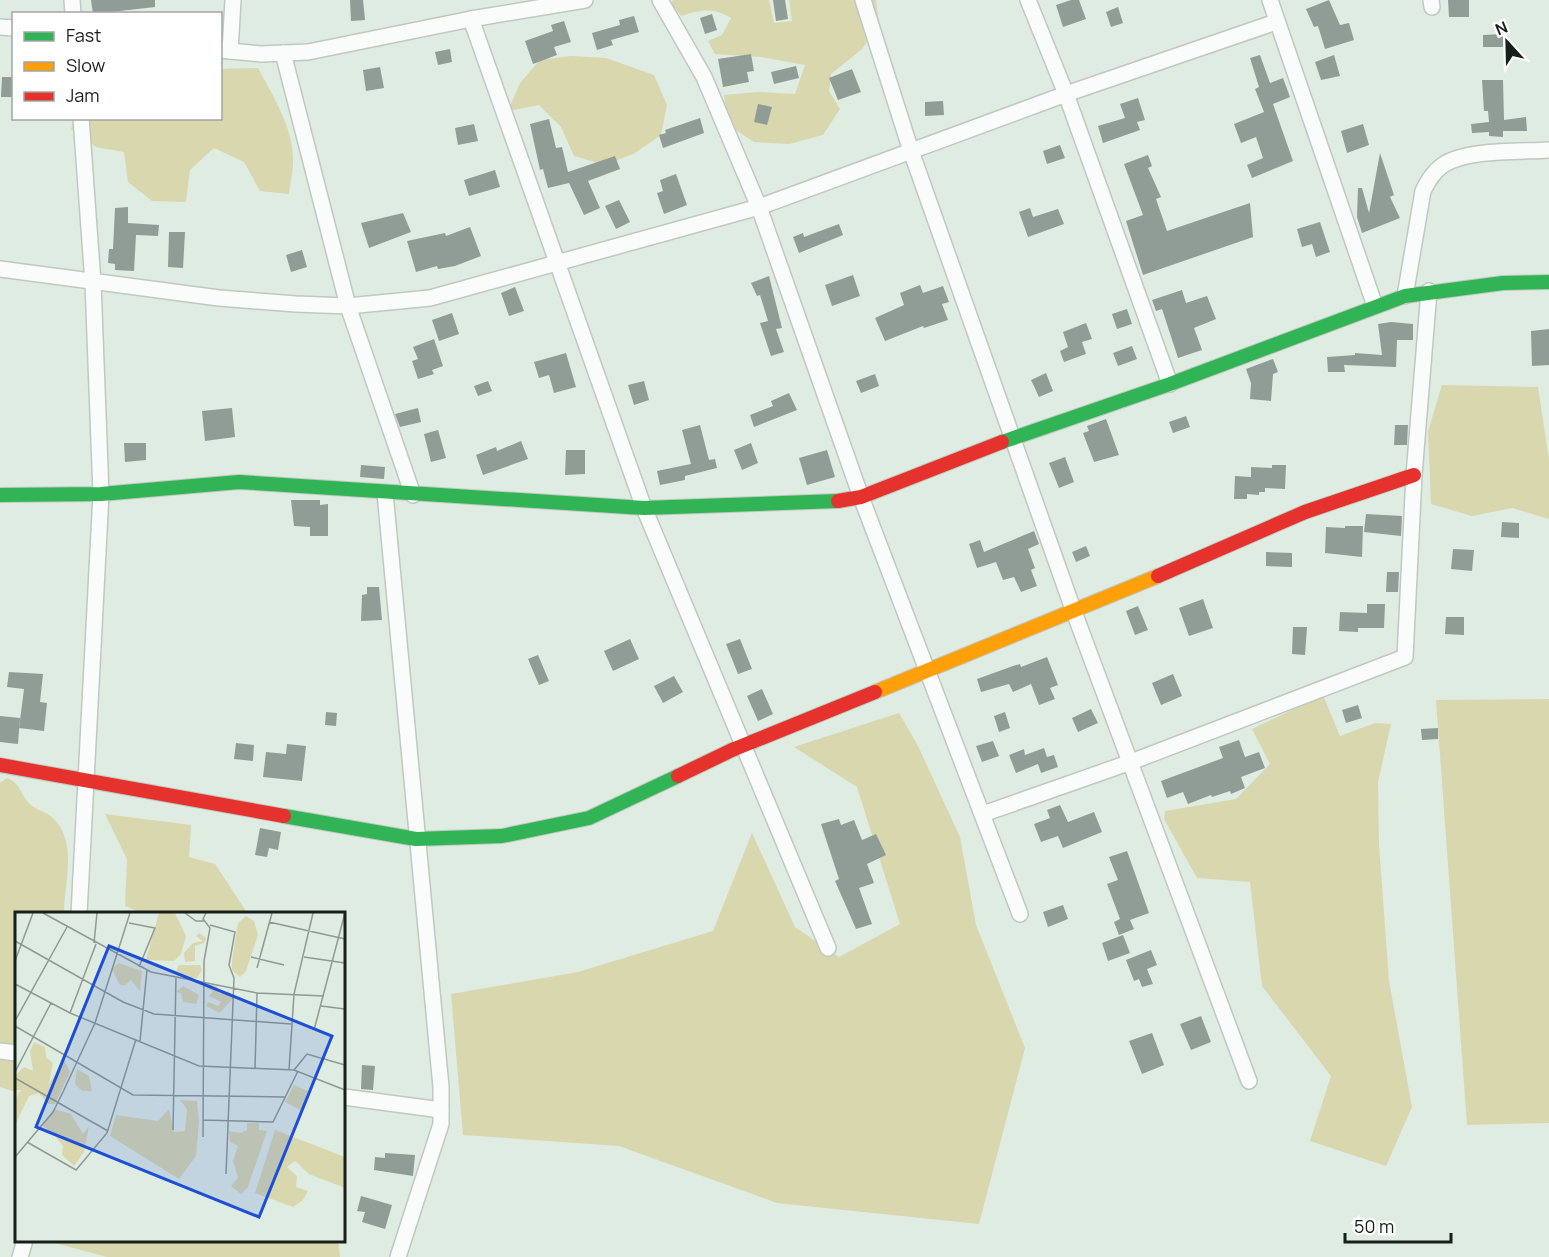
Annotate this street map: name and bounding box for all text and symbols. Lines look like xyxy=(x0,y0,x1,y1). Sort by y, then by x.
legend xyxy=(12,12,222,120)
north arrow xyxy=(1477,12,1537,72)
text: N xyxy=(1492,16,1511,40)
text: Fast xyxy=(66,23,101,47)
text: Slow xyxy=(66,53,106,77)
text: Jam xyxy=(66,83,100,107)
inset map xyxy=(15,912,345,1242)
scale bar xyxy=(1345,1206,1452,1244)
text: 50 m xyxy=(1354,1214,1394,1238)

